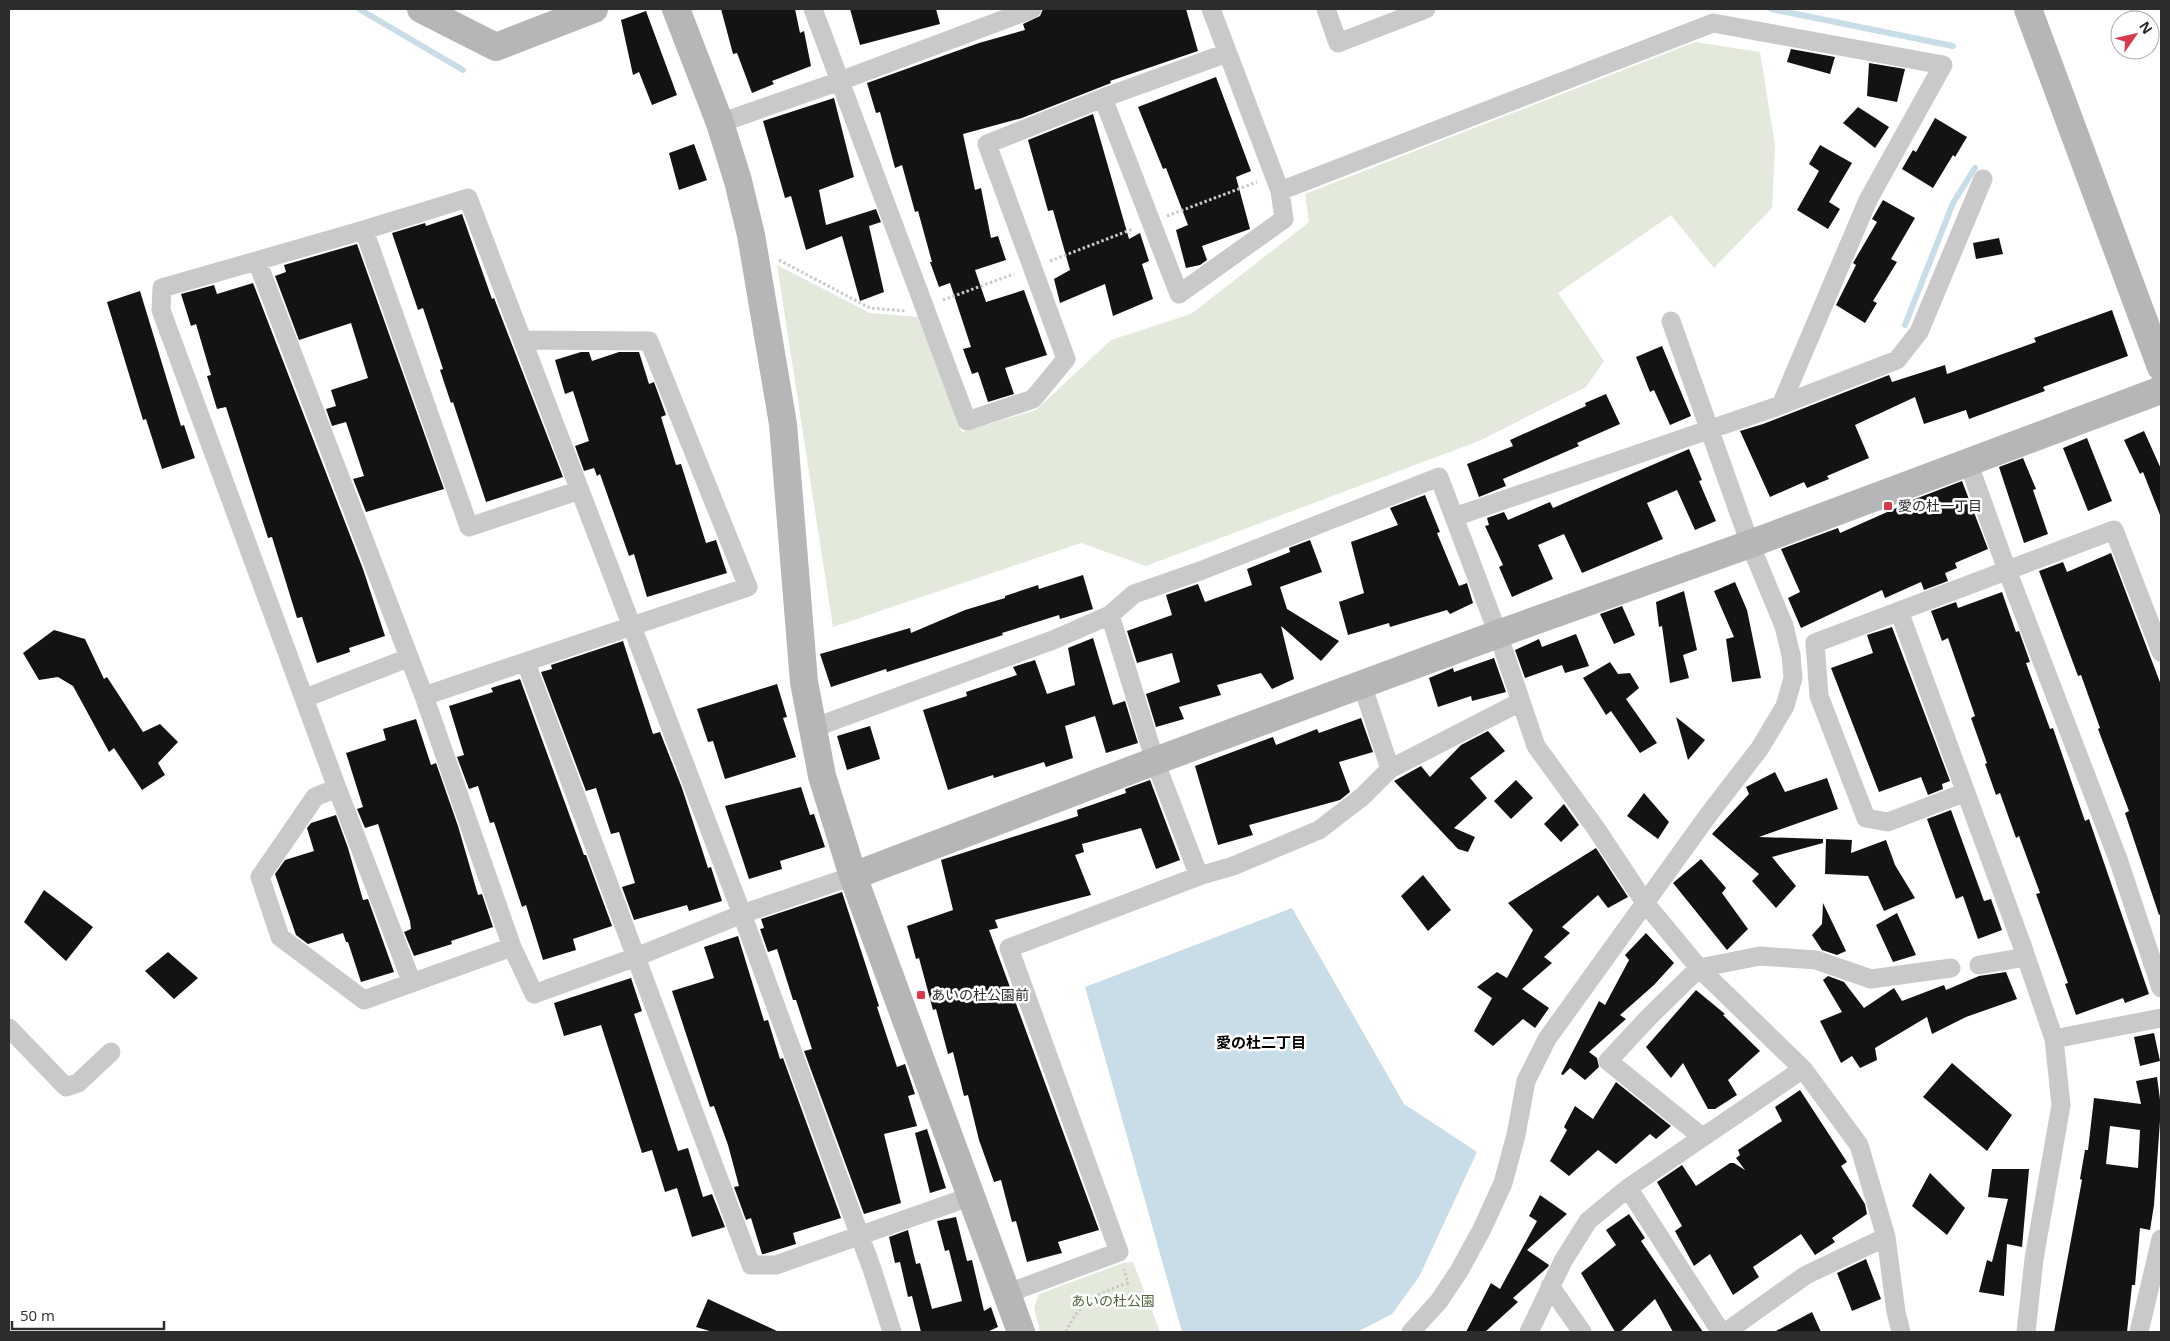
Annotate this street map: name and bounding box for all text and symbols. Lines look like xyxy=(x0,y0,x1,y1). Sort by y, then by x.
north arrow xyxy=(2110,10,2160,60)
text: N xyxy=(2135,17,2157,37)
place label: 愛の杜一丁目 xyxy=(1898,496,1982,515)
marker: 愛の杜一丁目 xyxy=(1882,500,1894,512)
place label: あいの杜公園前 xyxy=(931,985,1029,1004)
marker: あいの杜公園前 xyxy=(915,989,927,1001)
district label: 愛の杜二丁目 xyxy=(1216,1032,1306,1052)
park label: あいの杜公園 xyxy=(1071,1291,1155,1310)
scale bar xyxy=(12,1298,165,1330)
text: 50 m xyxy=(20,1305,55,1325)

